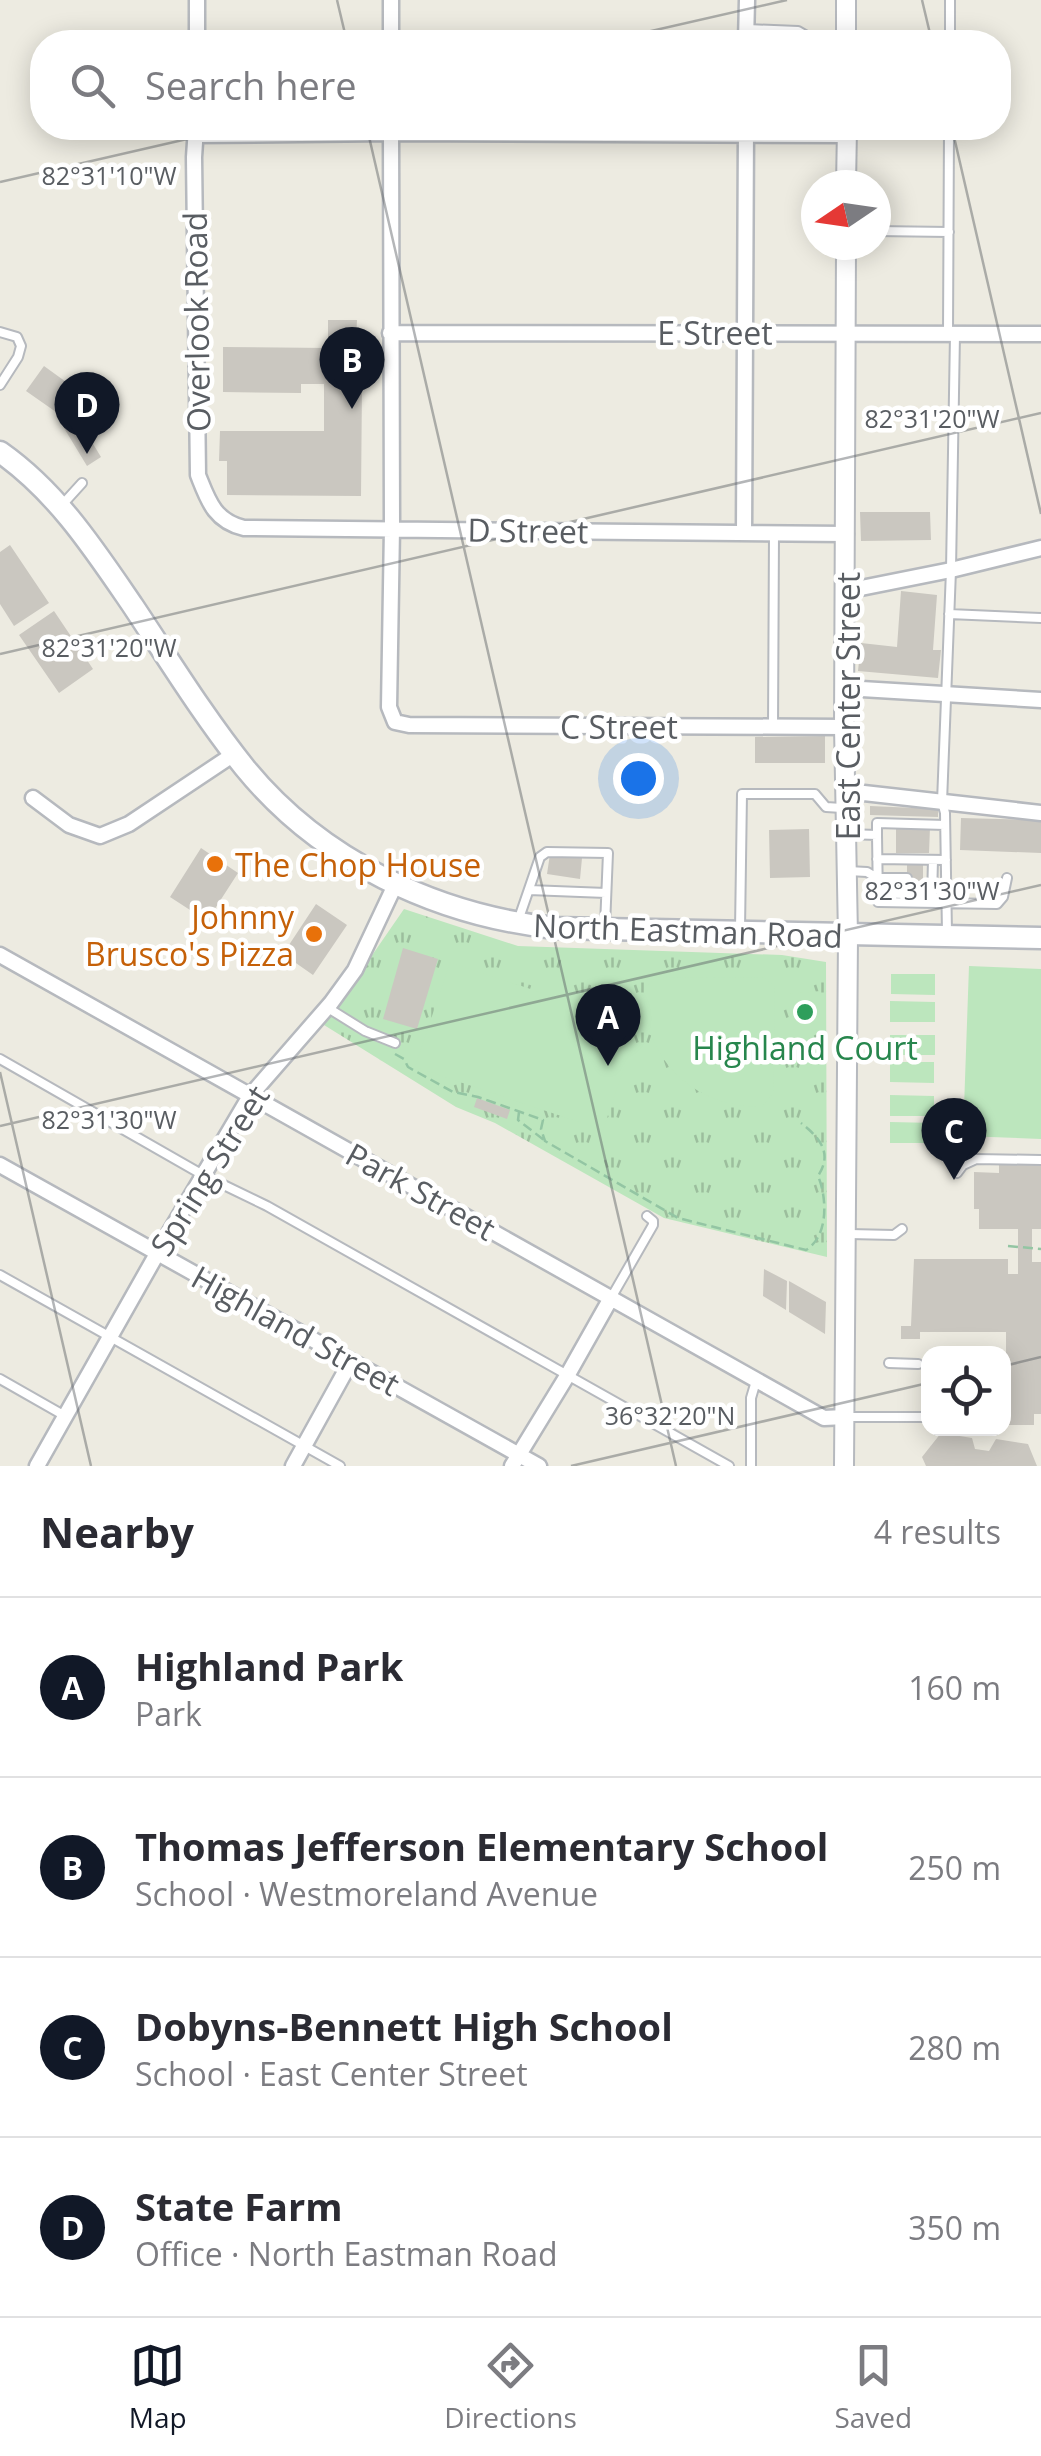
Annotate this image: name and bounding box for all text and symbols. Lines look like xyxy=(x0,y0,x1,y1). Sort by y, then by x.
search box xyxy=(30,30,1011,140)
icon: search xyxy=(65,58,120,113)
text: Search here xyxy=(145,59,357,111)
text: 82°31'10"W xyxy=(42,158,177,192)
north arrow xyxy=(801,170,891,260)
street label: Overlook Road xyxy=(173,212,219,432)
street label: E Street xyxy=(657,311,773,354)
pin: B xyxy=(320,326,384,409)
pin: D xyxy=(54,372,120,454)
text: 82°31'20"W xyxy=(865,401,1000,435)
street label: D Street xyxy=(467,507,589,553)
street label: East Center Street xyxy=(826,572,869,840)
text: 82°31'20"W xyxy=(42,630,177,664)
street label: C Street xyxy=(560,705,678,748)
your location xyxy=(613,753,664,804)
place label: The Chop House xyxy=(235,843,481,886)
marker: The Chop House xyxy=(204,853,226,875)
text: 82°31'30"W xyxy=(865,873,1000,907)
place label: Johnny Brusco's Pizza xyxy=(85,895,295,975)
street label: North Eastman Road xyxy=(533,903,843,957)
marker: Johnny Brusco's Pizza xyxy=(303,923,325,945)
pin: A xyxy=(576,984,640,1066)
marker: Highland Court xyxy=(794,1001,816,1023)
place label: Highland Court xyxy=(692,1026,918,1069)
street label: Spring Street xyxy=(140,1077,278,1263)
pin: C xyxy=(922,1098,986,1180)
text: 82°31'30"W xyxy=(42,1102,177,1136)
street label: Park Street xyxy=(339,1132,503,1250)
street label: Highland Street xyxy=(184,1255,408,1405)
map controls xyxy=(921,1346,1011,1436)
button: locate xyxy=(921,1346,1011,1436)
text: 36°32'20"N xyxy=(605,1398,735,1432)
text: Nearby xyxy=(40,1503,194,1560)
text: 4 results xyxy=(874,1510,1001,1553)
text: Highland Park xyxy=(135,1640,403,1692)
text: A xyxy=(61,1666,84,1709)
text: 160 m xyxy=(908,1666,1001,1709)
text: Park xyxy=(135,1692,202,1735)
text: Thomas Jefferson Elementary School xyxy=(135,1820,828,1872)
text: B xyxy=(62,1846,83,1889)
text: 250 m xyxy=(908,1846,1001,1889)
text: School · Westmoreland Avenue xyxy=(135,1872,598,1915)
text: Dobyns-Bennett High School xyxy=(135,2000,673,2052)
text: C xyxy=(62,2026,83,2069)
text: 280 m xyxy=(908,2026,1001,2069)
text: School · East Center Street xyxy=(135,2052,528,2095)
text: State Farm xyxy=(135,2180,343,2232)
text: D xyxy=(61,2206,84,2249)
text: 350 m xyxy=(908,2206,1001,2249)
text: Office · North Eastman Road xyxy=(135,2232,558,2275)
tab: Map xyxy=(129,2338,187,2436)
tab: Directions xyxy=(444,2338,577,2436)
tab: Saved xyxy=(834,2338,912,2436)

